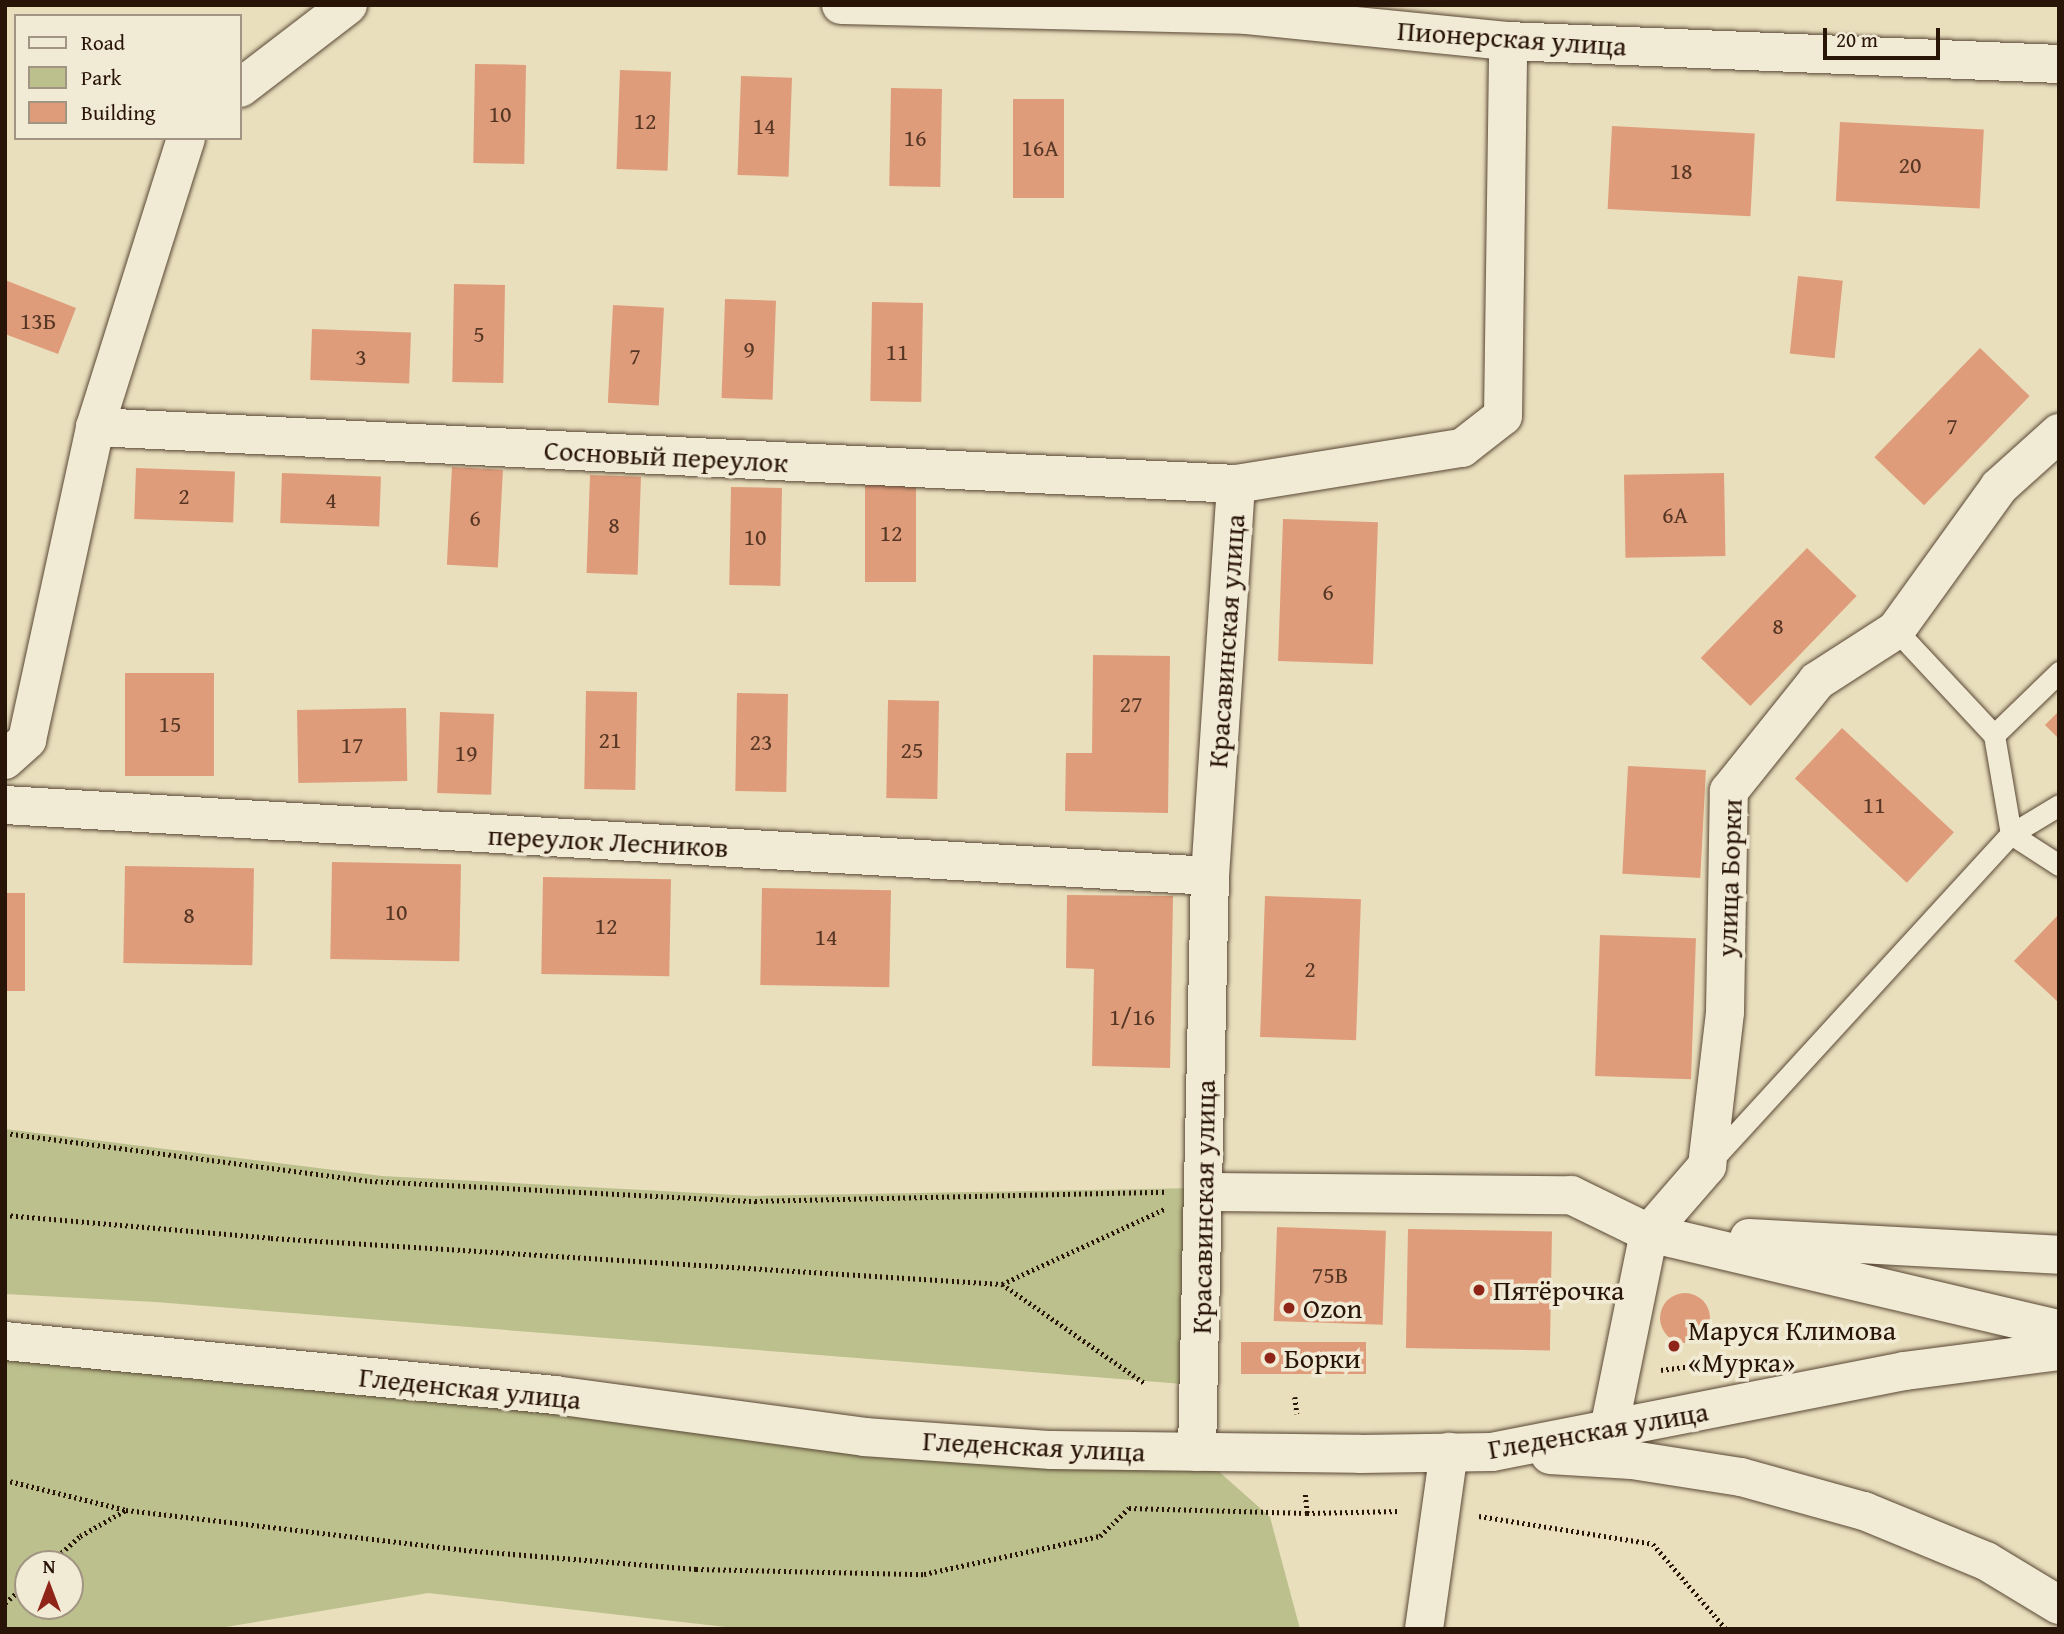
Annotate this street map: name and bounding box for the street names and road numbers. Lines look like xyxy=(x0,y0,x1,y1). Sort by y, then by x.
street label: Пионерская улица xyxy=(1396,13,1628,63)
street label: Сосновый переулок xyxy=(543,433,789,479)
street label: Красавинская улица xyxy=(1200,513,1252,769)
street label: улица Борки xyxy=(1709,798,1749,958)
street label: переулок Лесников xyxy=(487,818,729,864)
street label: Красавинская улица xyxy=(1184,1080,1222,1334)
street label: Гледенская улица xyxy=(357,1360,583,1416)
street label: Гледенская улица xyxy=(1485,1394,1711,1466)
street label: Гледенская улица xyxy=(922,1423,1146,1469)

